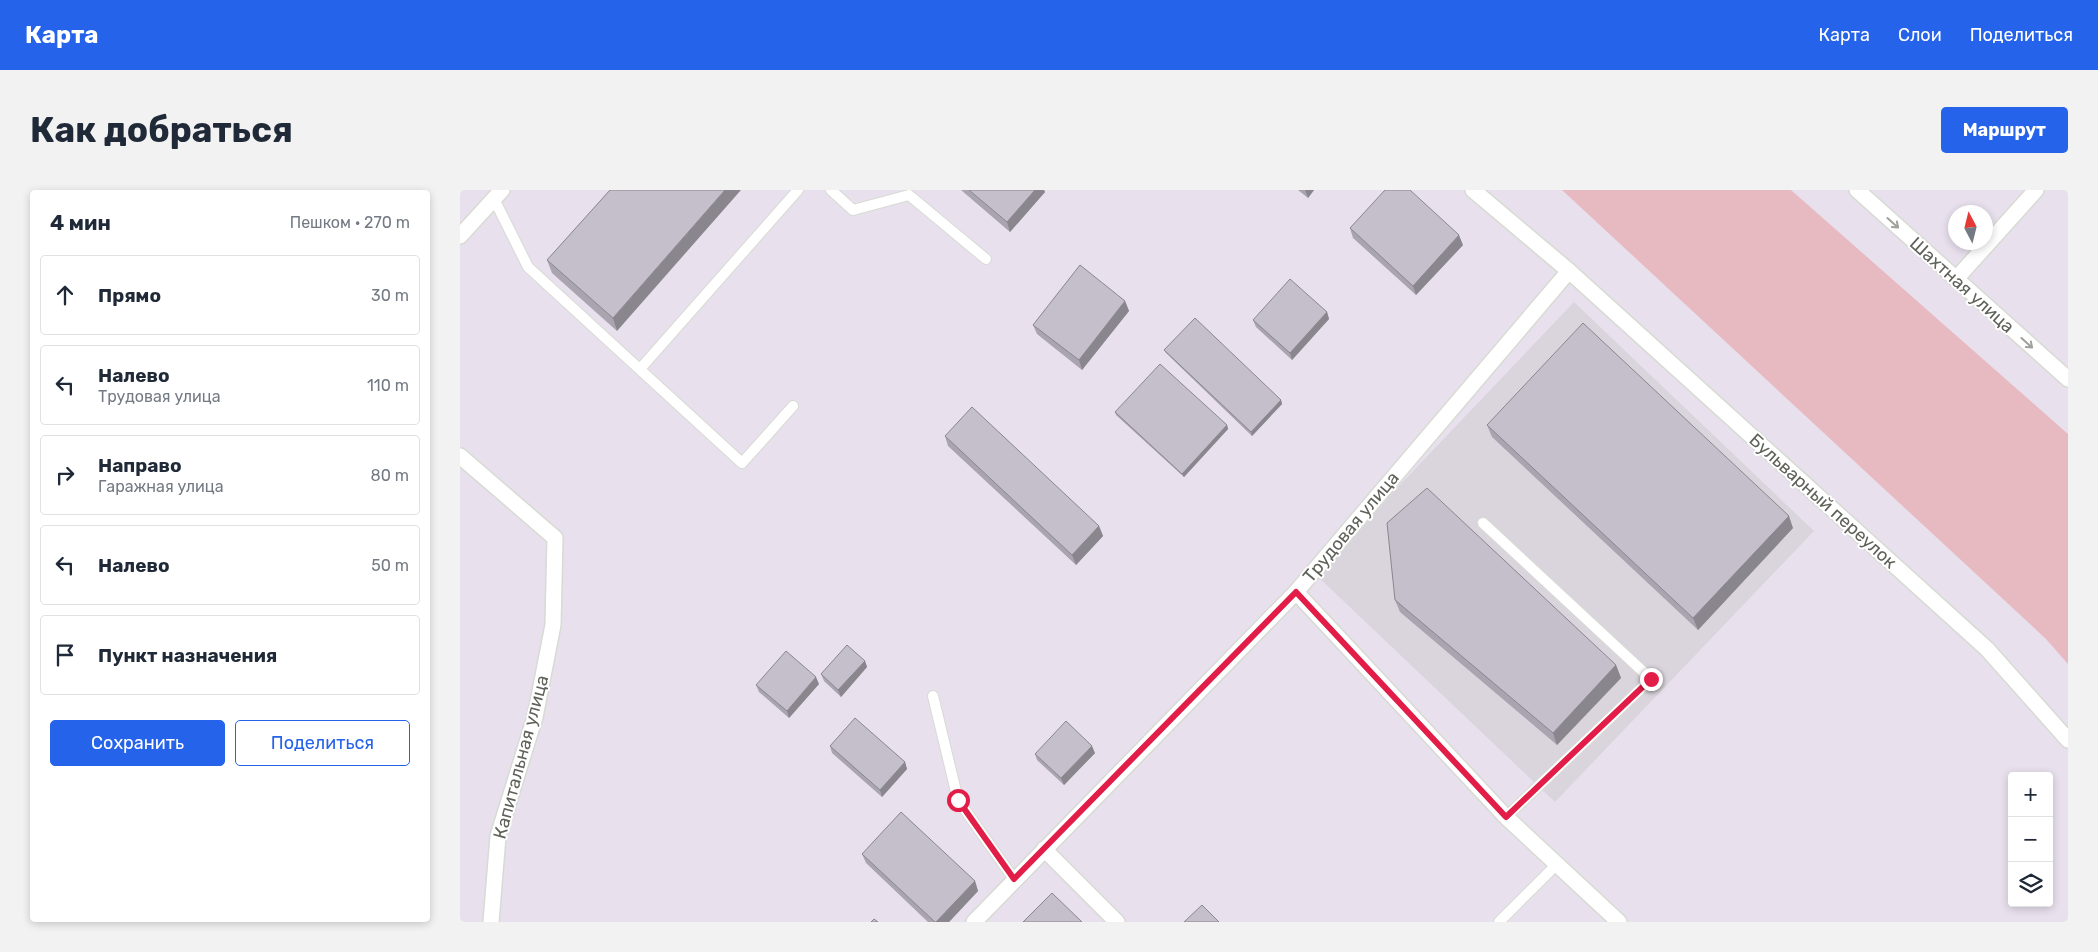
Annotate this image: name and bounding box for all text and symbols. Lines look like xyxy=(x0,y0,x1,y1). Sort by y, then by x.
text: Карта xyxy=(25,21,98,49)
text: Карта xyxy=(1819,24,1870,46)
text: Слои xyxy=(1898,24,1942,46)
text: Поделиться xyxy=(1970,24,2073,46)
button: Маршрут xyxy=(1941,107,2068,153)
text: Как добраться xyxy=(30,109,293,151)
north arrow xyxy=(1948,205,1993,250)
text: 4 мин xyxy=(50,210,111,235)
text: Пешком · 270 m xyxy=(290,213,410,232)
one-way arrow xyxy=(1887,217,1900,228)
street label: Шахтная улица xyxy=(1905,232,2019,338)
icon: ahead xyxy=(51,281,79,309)
text: Прямо xyxy=(98,284,161,307)
text: 30 m xyxy=(371,286,409,305)
one-way arrow xyxy=(2021,337,2034,348)
text: Налево xyxy=(98,364,170,387)
icon: left xyxy=(51,371,79,399)
text: 110 m xyxy=(367,376,409,395)
text: Трудовая улица xyxy=(98,387,221,406)
street label: Бульварный переулок xyxy=(1745,429,1902,573)
text: Направо xyxy=(98,454,182,477)
icon: right xyxy=(51,461,79,489)
text: 80 m xyxy=(371,466,409,485)
street label: Трудовая улица xyxy=(1298,467,1404,587)
text: Гаражная улица xyxy=(98,477,224,496)
icon: left xyxy=(51,551,79,579)
text: Налево xyxy=(98,554,170,577)
text: 50 m xyxy=(371,556,409,575)
icon: arrive xyxy=(51,641,79,669)
text: Пункт назначения xyxy=(98,644,277,667)
route end xyxy=(1640,668,1663,691)
street label: Капитальная улица xyxy=(489,673,553,841)
button: Сохранить xyxy=(50,720,225,766)
button: Поделиться xyxy=(235,720,410,766)
map controls xyxy=(2008,772,2053,907)
button: + xyxy=(2008,772,2053,817)
route start xyxy=(947,789,970,812)
button: − xyxy=(2008,817,2053,862)
button: layers xyxy=(2008,862,2053,907)

